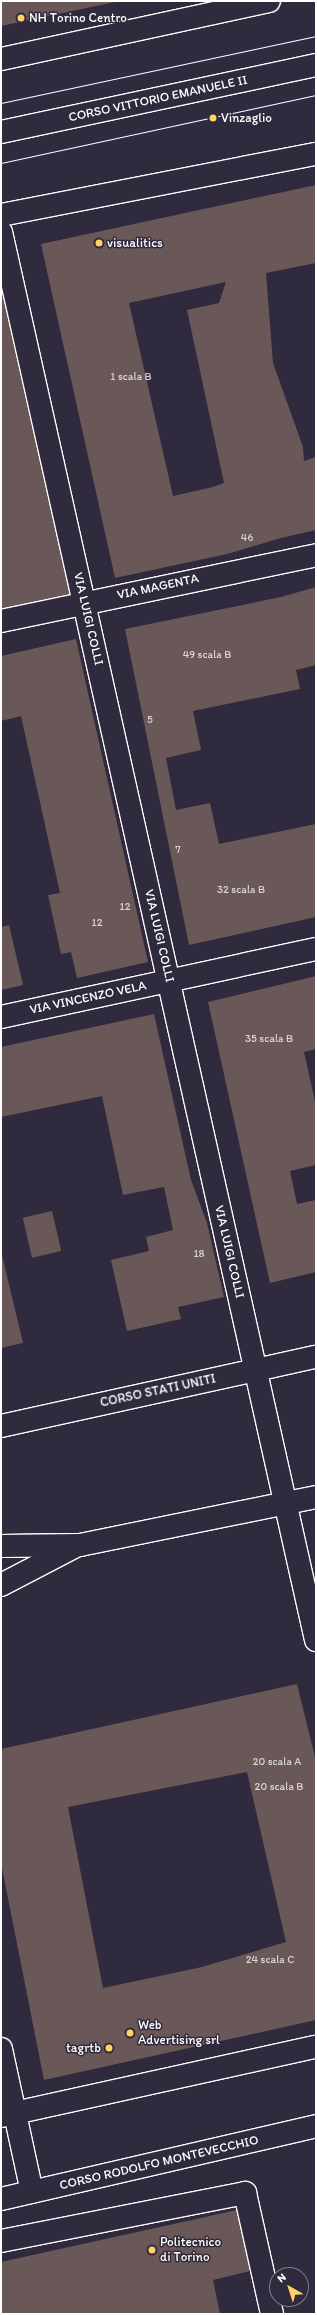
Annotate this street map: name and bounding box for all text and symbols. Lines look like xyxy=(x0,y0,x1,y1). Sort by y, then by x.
place label: NH Torino Centro xyxy=(29,10,126,26)
marker: NH Torino Centro xyxy=(16,13,26,23)
street label: CORSO VITTORIO EMANUELE II xyxy=(67,72,249,126)
place label: Vinzaglio xyxy=(221,110,272,126)
marker: Vinzaglio xyxy=(208,113,218,123)
place label: visualitics xyxy=(107,235,163,251)
marker: visualitics xyxy=(94,238,104,248)
house number: 1 scala B xyxy=(110,370,152,384)
house number: 46 xyxy=(241,531,253,545)
street label: VIA MAGENTA xyxy=(116,571,200,603)
street label: VIA LUIGI COLLI xyxy=(70,572,106,666)
house number: 49 scala B xyxy=(183,648,231,662)
house number: 5 xyxy=(147,713,153,727)
house number: 7 xyxy=(175,843,181,857)
house number: 32 scala B xyxy=(217,883,265,897)
street label: VIA LUIGI COLLI xyxy=(141,889,177,983)
house number: 12 xyxy=(120,900,130,914)
house number: 12 xyxy=(92,916,102,930)
street label: VIA VINCENZO VELA xyxy=(28,978,148,1018)
house number: 35 scala B xyxy=(245,1032,293,1046)
street label: VIA LUIGI COLLI xyxy=(211,1205,247,1299)
house number: 18 xyxy=(193,1247,205,1261)
street label: CORSO STATI UNITI xyxy=(100,1371,216,1411)
house number: 20 scala A xyxy=(253,1755,301,1769)
house number: 20 scala B xyxy=(255,1780,303,1794)
house number: 24 scala C xyxy=(246,1953,294,1967)
place label: Web Advertising srl xyxy=(138,2018,220,2049)
marker: Web Advertising srl xyxy=(125,2028,135,2038)
place label: tagrtb xyxy=(66,2040,101,2056)
marker: tagrtb xyxy=(104,2043,114,2053)
street label: CORSO RODOLFO MONTEVECCHIO xyxy=(58,2132,260,2194)
place label: Politecnico di Torino xyxy=(160,2235,221,2266)
marker: Politecnico di Torino xyxy=(147,2245,157,2255)
north arrow xyxy=(269,2267,309,2307)
text: N xyxy=(275,2271,289,2285)

